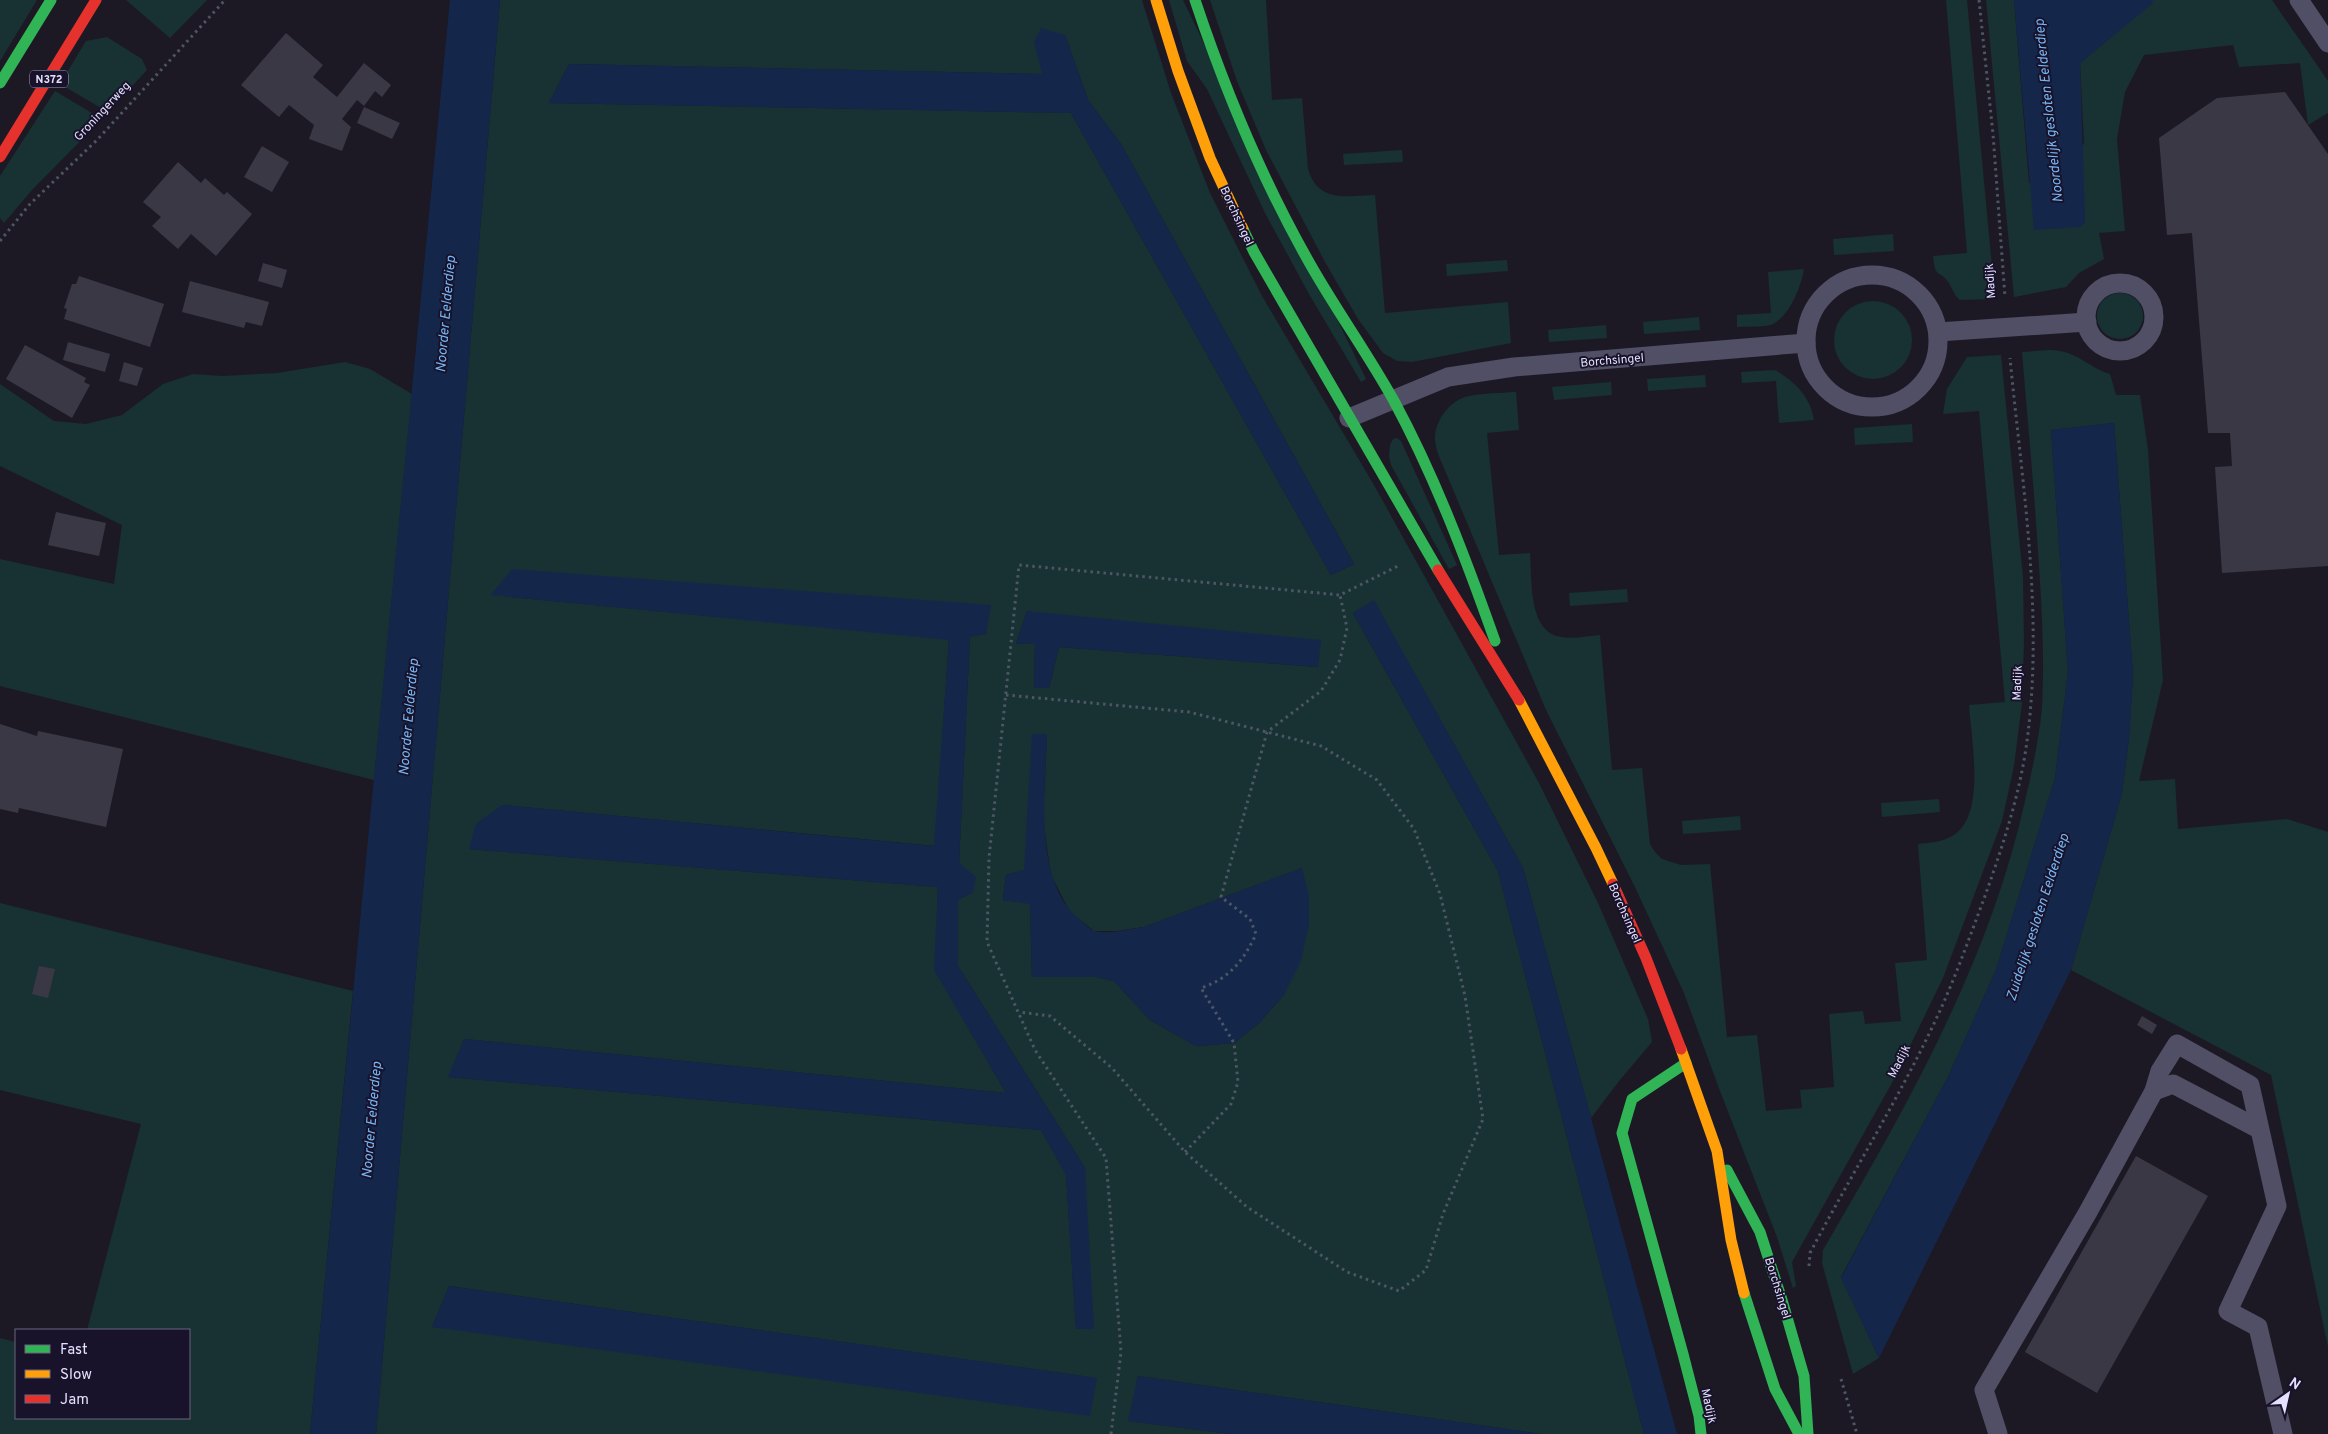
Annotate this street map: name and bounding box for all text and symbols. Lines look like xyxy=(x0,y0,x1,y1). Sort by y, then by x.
water label: Noordelijk gesloten Eelderdiep xyxy=(2031,18,2068,203)
road number: N372 xyxy=(30,70,68,88)
street label: Groningerweg xyxy=(71,78,134,145)
street label: Borchsingel xyxy=(1215,184,1257,249)
water label: Noorder Eelderdiep xyxy=(433,255,460,373)
street label: Madijk xyxy=(1982,263,2000,299)
street label: Borchsingel xyxy=(1580,350,1644,372)
water label: Noorder Eelderdiep xyxy=(396,658,423,776)
street label: Madijk xyxy=(2009,665,2027,701)
water label: Zuidelijk gesloten Eelderdiep xyxy=(2003,831,2074,1003)
street label: Borchsingel xyxy=(1604,881,1644,946)
street label: Madijk xyxy=(1885,1042,1915,1081)
water label: Noorder Eelderdiep xyxy=(359,1061,386,1179)
street label: Borchsingel xyxy=(1760,1256,1794,1321)
legend xyxy=(15,1329,190,1419)
text: Fast xyxy=(60,1341,88,1360)
text: Slow xyxy=(60,1366,92,1385)
north arrow xyxy=(2263,1369,2313,1419)
text: N xyxy=(2286,1375,2303,1394)
street label: Madijk xyxy=(1697,1387,1720,1425)
text: Jam xyxy=(60,1391,89,1410)

